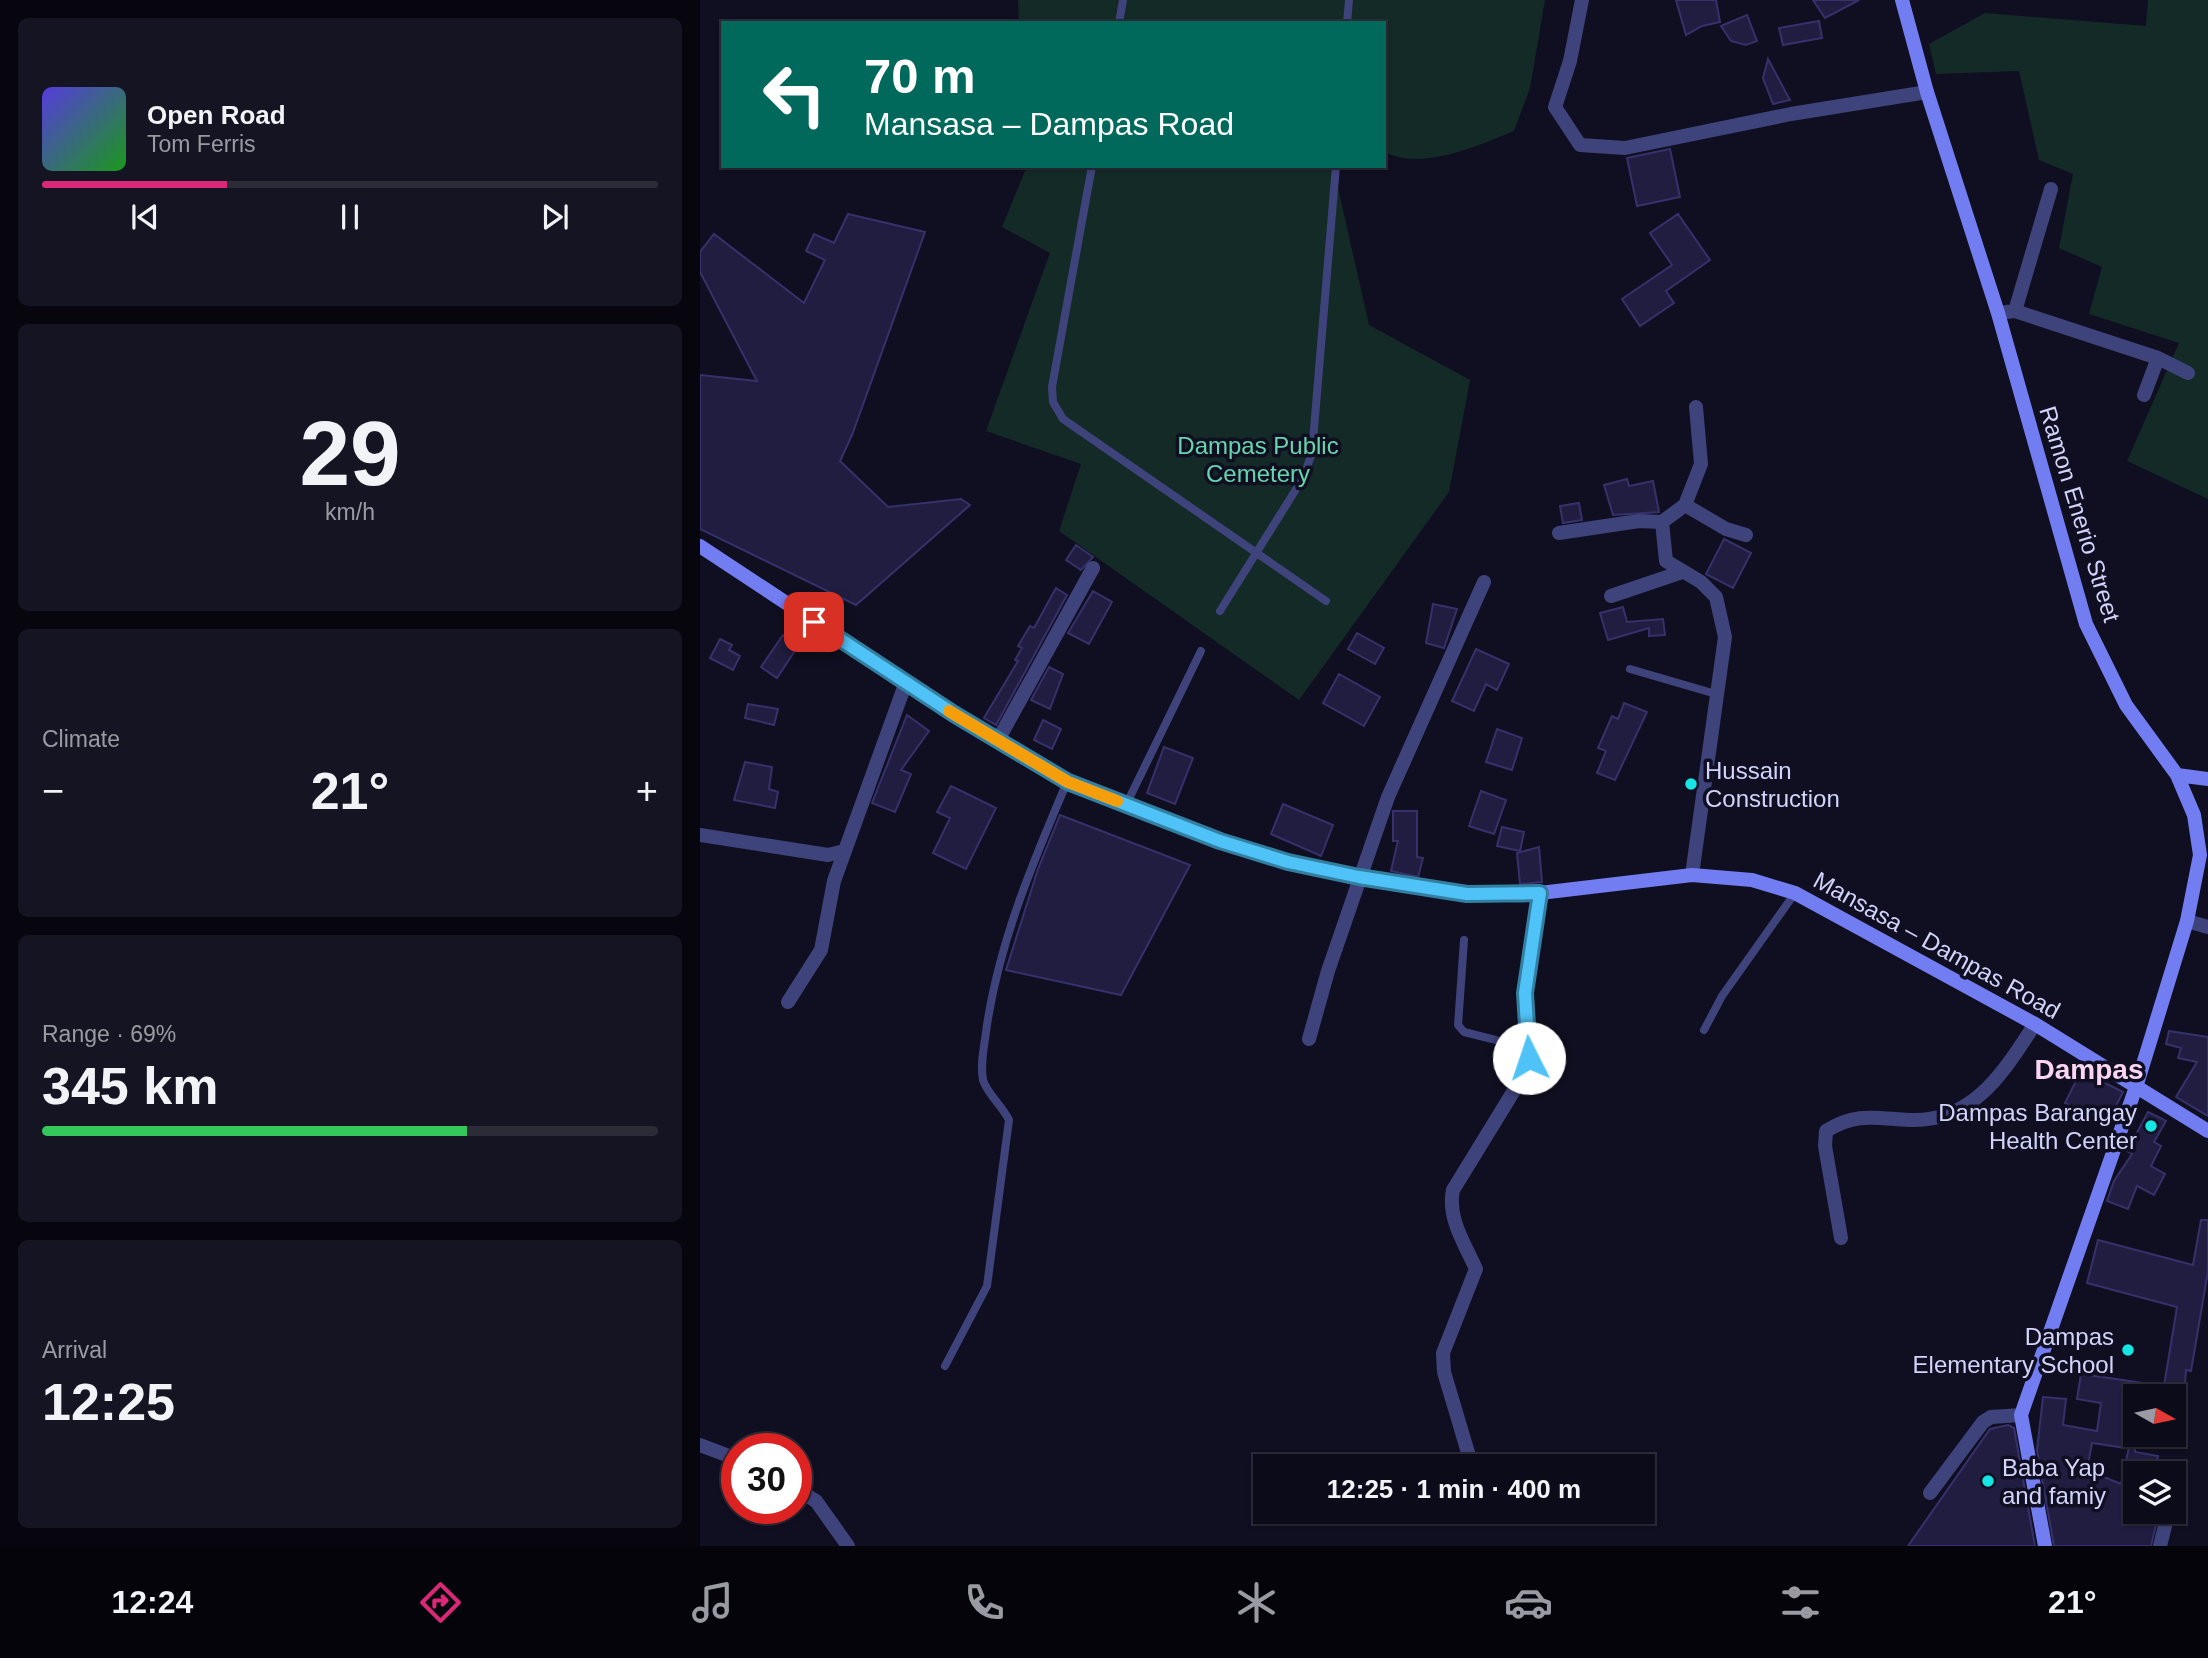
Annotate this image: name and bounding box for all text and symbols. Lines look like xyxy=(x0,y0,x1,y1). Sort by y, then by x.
icon: left xyxy=(749,49,840,140)
text: 70 m xyxy=(864,49,976,103)
text: Open Road xyxy=(147,100,286,130)
text: Mansasa – Dampas Road xyxy=(864,106,1234,142)
text: Tom Ferris xyxy=(147,131,256,157)
icon: previous xyxy=(126,198,164,236)
icon: pause xyxy=(331,198,369,236)
icon: next xyxy=(536,198,574,236)
text: 29 xyxy=(299,403,401,504)
street label: Ramon Enerio Street xyxy=(2034,403,2126,625)
park label: Dampas Public Cemetery xyxy=(1177,432,1339,487)
text: km/h xyxy=(325,499,375,525)
pin xyxy=(784,592,844,652)
icon: arrive xyxy=(795,603,833,641)
text: Climate xyxy=(42,726,120,752)
place label: Hussain Construction xyxy=(1705,757,1840,812)
text: 21° xyxy=(311,762,389,820)
text: − xyxy=(42,770,64,812)
text: + xyxy=(636,770,658,812)
marker: Hussain Construction xyxy=(1683,776,1699,792)
street label: Mansasa – Dampas Road xyxy=(1809,866,2065,1024)
text: Range · 69% xyxy=(42,1021,176,1047)
position arrow xyxy=(1492,1021,1566,1095)
district label: Dampas xyxy=(2035,1054,2143,1085)
text: 345 km xyxy=(42,1057,218,1115)
place label: Dampas Barangay Health Center xyxy=(1938,1099,2137,1154)
marker: Dampas Barangay Health Center xyxy=(2143,1118,2159,1134)
place label: Dampas Elementary School xyxy=(1913,1323,2114,1378)
text: Arrival xyxy=(42,1337,107,1363)
marker: Dampas Elementary School xyxy=(2120,1342,2136,1358)
text: 12:25 xyxy=(42,1373,175,1431)
north arrow xyxy=(2123,1384,2186,1447)
map controls xyxy=(2123,1384,2186,1524)
speed limit sign: 30 xyxy=(721,1433,812,1524)
place label: Baba Yap and famiy xyxy=(2002,1454,2106,1509)
button: layers xyxy=(2123,1461,2186,1524)
marker: Baba Yap and famiy xyxy=(1980,1473,1996,1489)
text: 12:25 · 1 min · 400 m xyxy=(1327,1474,1581,1504)
icon: directions xyxy=(416,1578,465,1627)
icon: music xyxy=(688,1578,737,1627)
icon: phone xyxy=(960,1578,1009,1627)
icon: climate xyxy=(1232,1578,1281,1627)
icon: car xyxy=(1504,1578,1553,1627)
icon: filters xyxy=(1776,1578,1825,1627)
text: 12:24 xyxy=(111,1584,193,1620)
text: 21° xyxy=(2048,1584,2097,1620)

